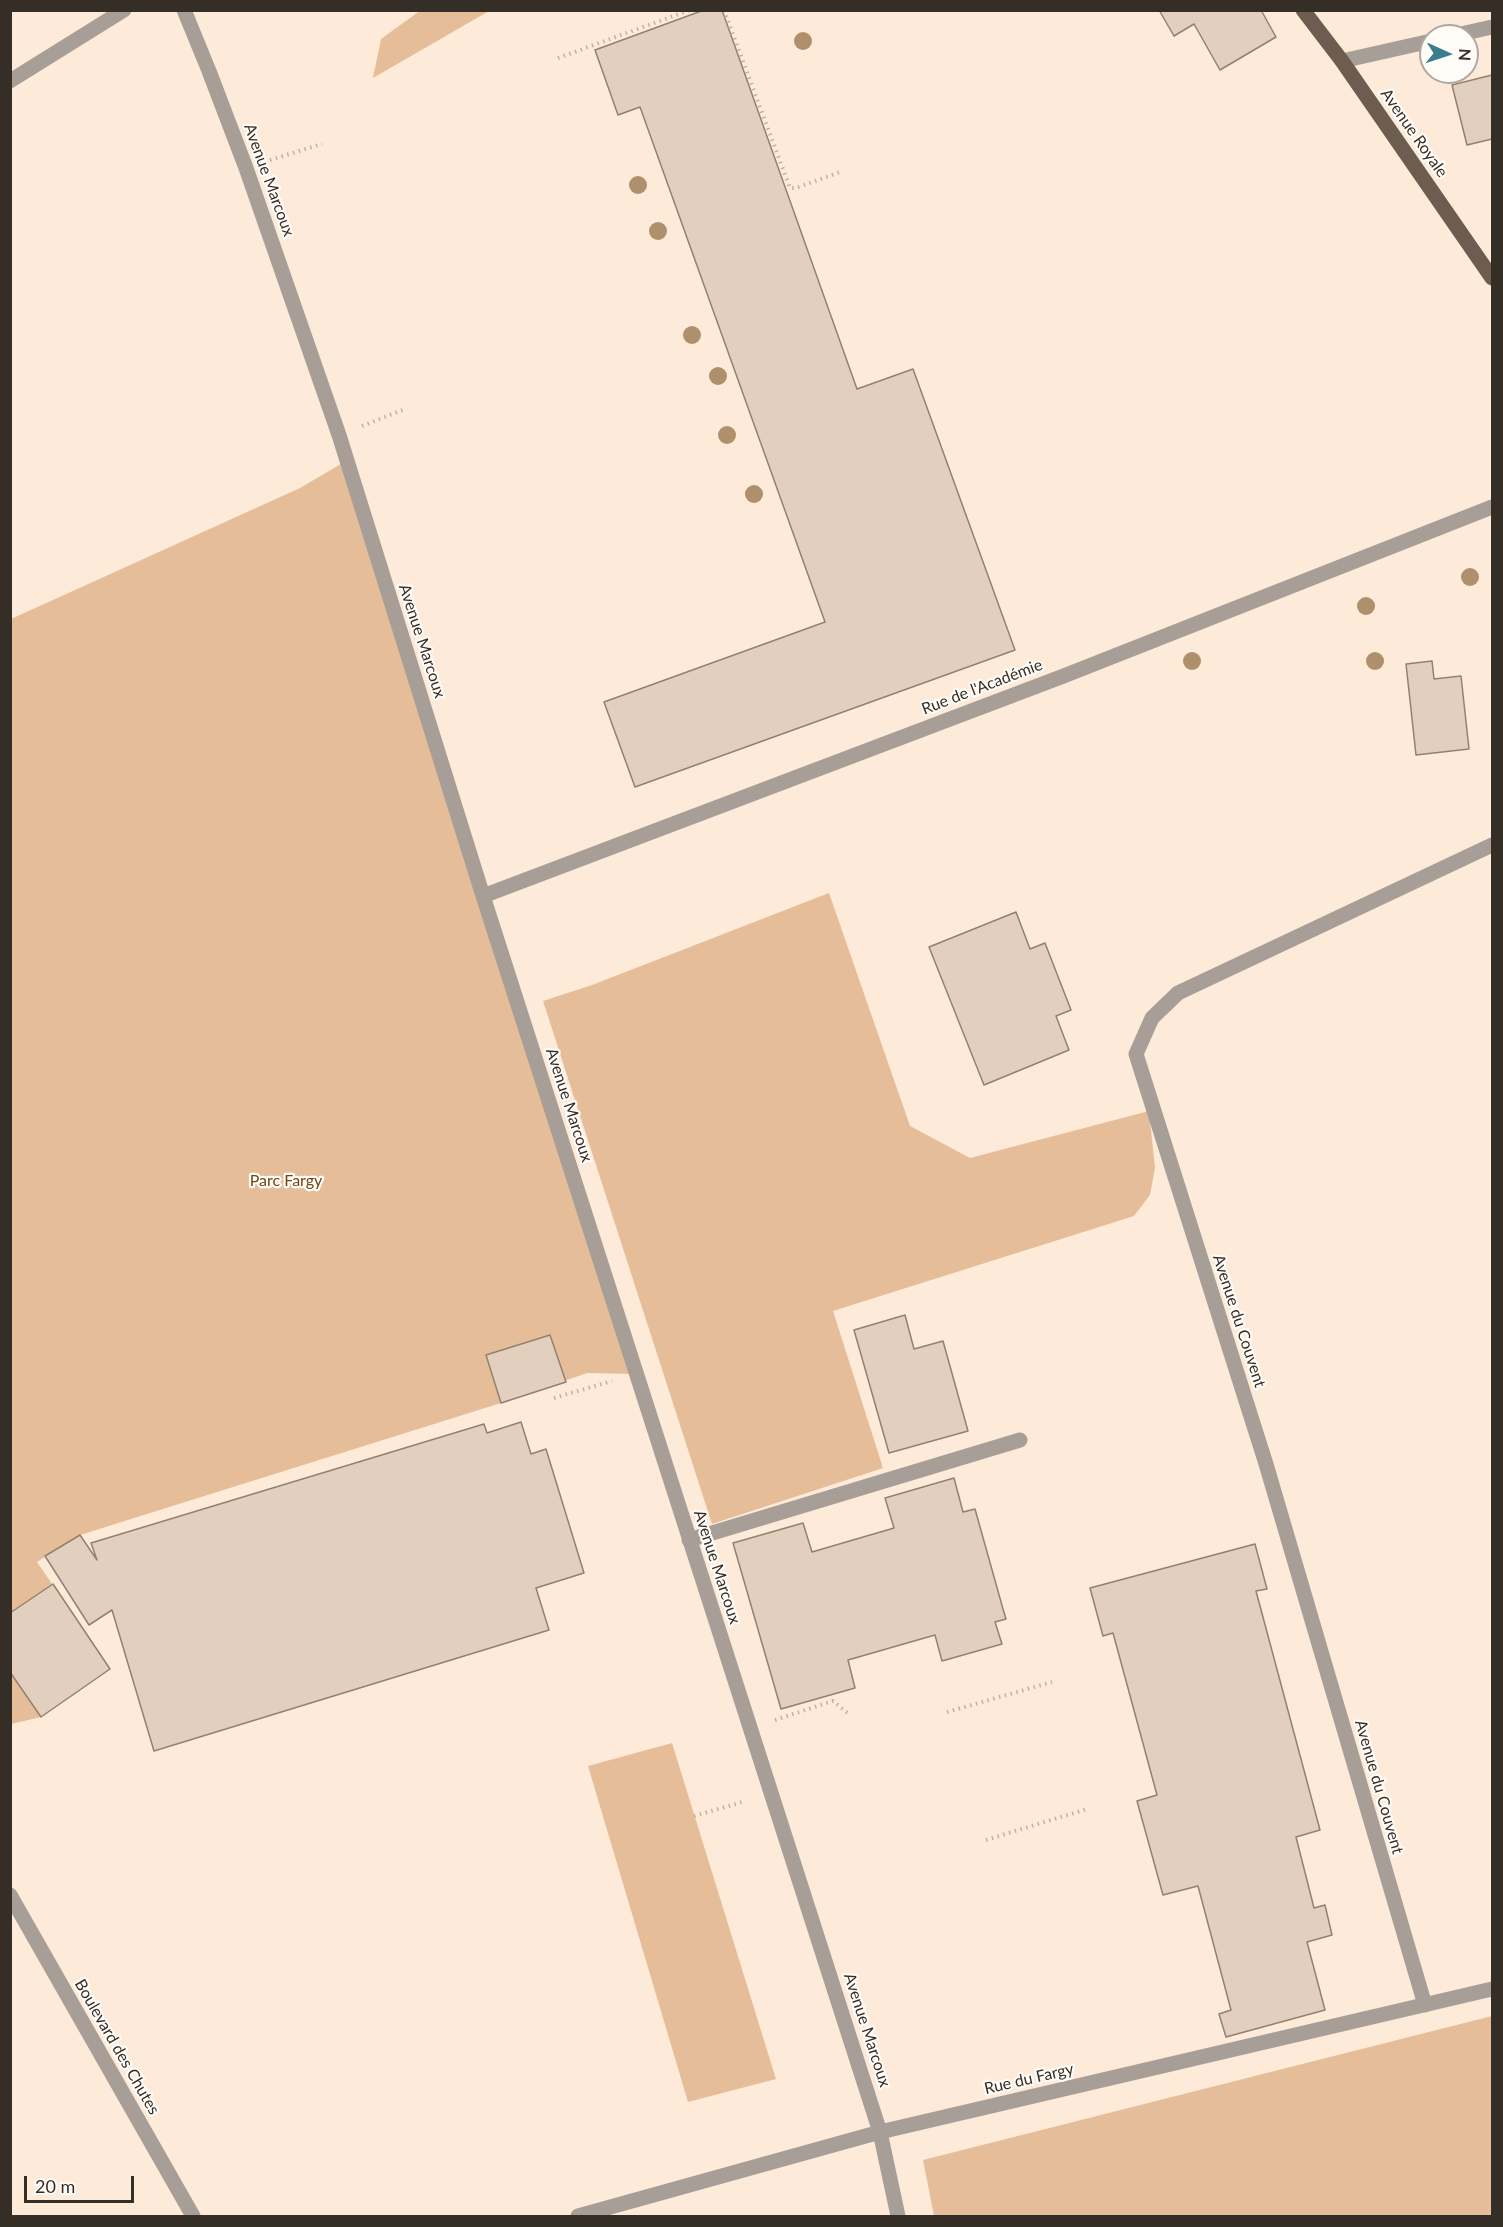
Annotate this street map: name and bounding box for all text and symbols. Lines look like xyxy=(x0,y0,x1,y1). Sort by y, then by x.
north arrow xyxy=(1419,24,1479,84)
text: N xyxy=(1456,48,1475,62)
street label: Avenue Royale xyxy=(1376,85,1452,181)
street label: Avenue Marcoux xyxy=(240,121,298,239)
street label: Avenue Marcoux xyxy=(395,582,449,700)
street label: Rue de l'Académie xyxy=(919,655,1045,719)
street label: Avenue Marcoux xyxy=(542,1046,596,1164)
park label: Parc Fargy xyxy=(250,1171,322,1191)
street label: Avenue du Couvent xyxy=(1208,1252,1270,1390)
street label: Avenue Marcoux xyxy=(690,1508,744,1626)
street label: Avenue du Couvent xyxy=(1351,1718,1407,1856)
street label: Avenue Marcoux xyxy=(840,1971,894,2089)
street label: Boulevard des Chutes xyxy=(70,1976,164,2118)
street label: Rue du Fargy xyxy=(982,2059,1076,2099)
scale bar xyxy=(27,2164,136,2202)
text: 20 m xyxy=(35,2175,75,2197)

